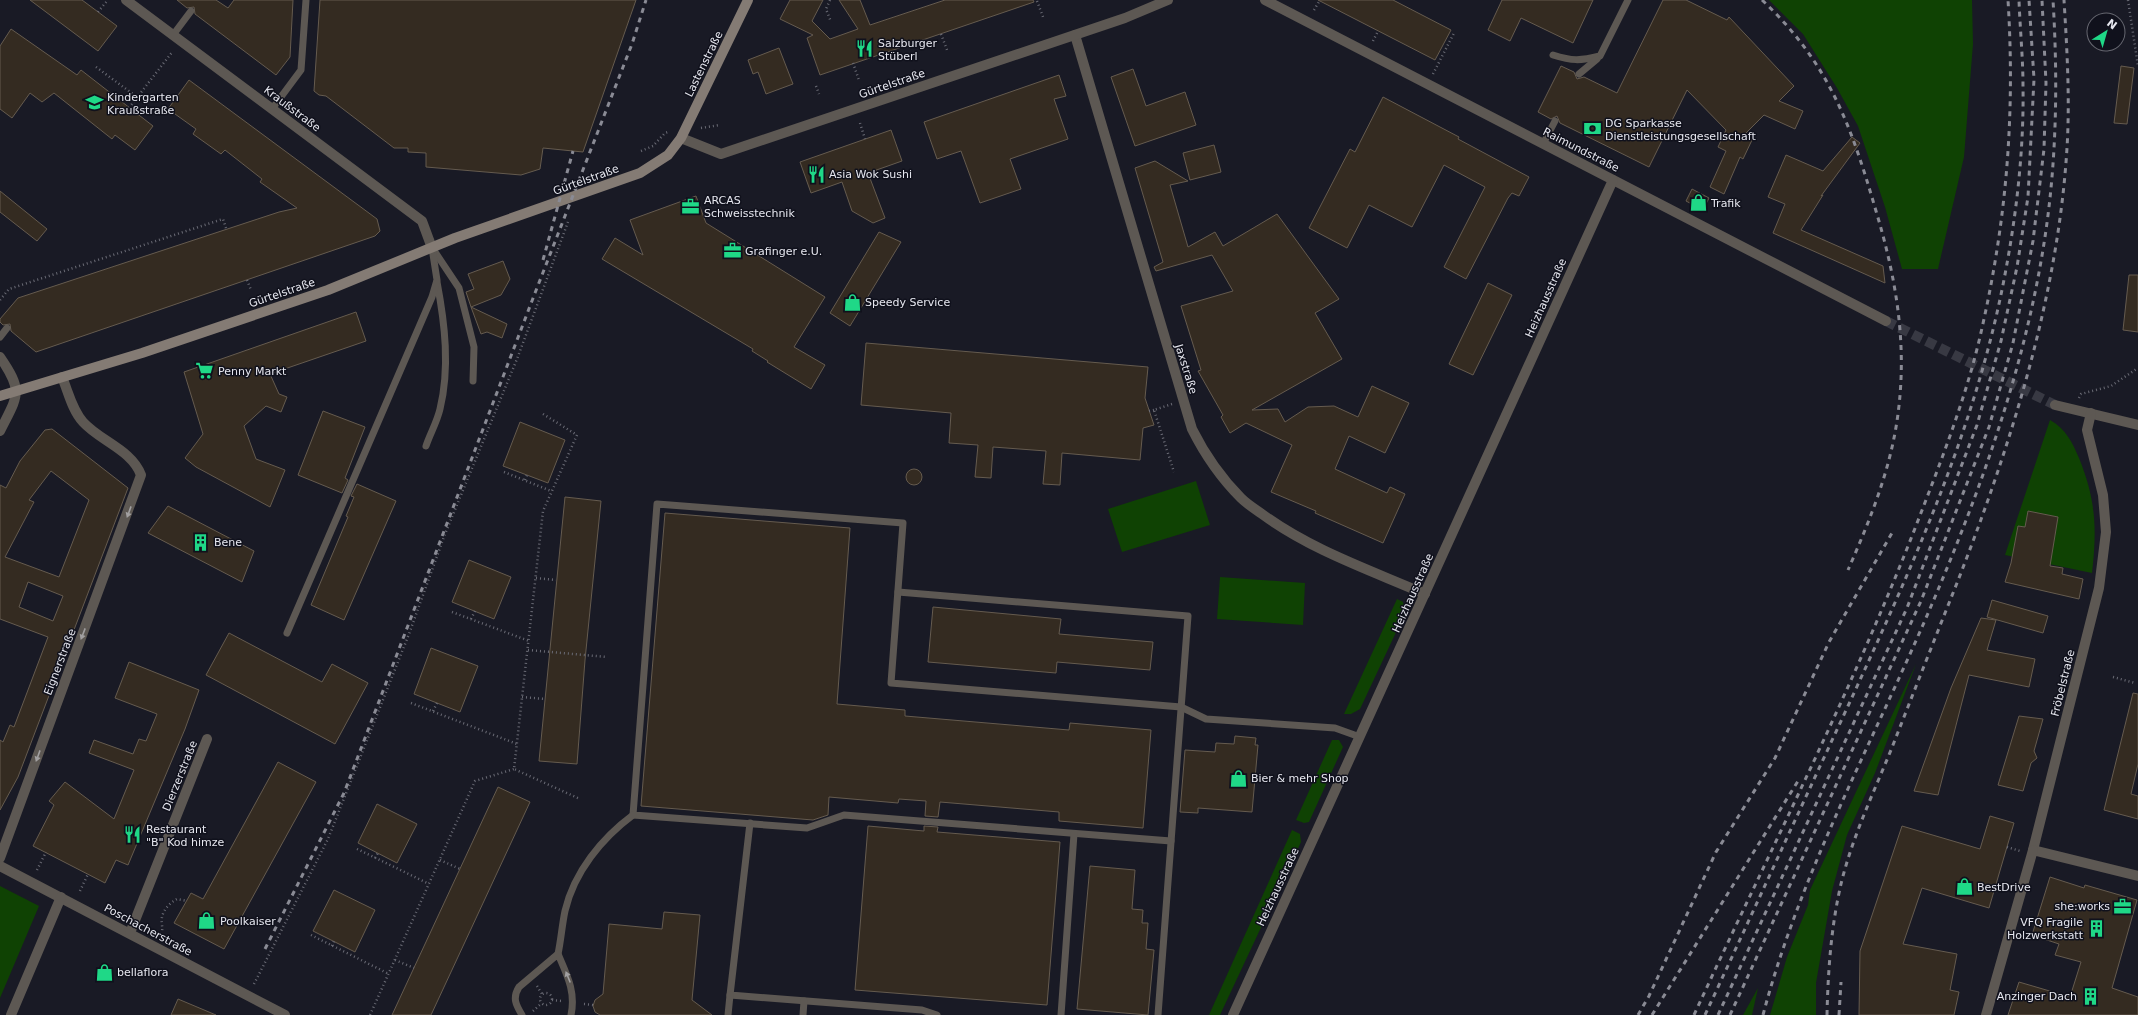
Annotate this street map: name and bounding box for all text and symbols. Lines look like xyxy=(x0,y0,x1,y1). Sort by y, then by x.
north arrow xyxy=(2086,12,2126,52)
text: N xyxy=(2104,16,2119,32)
street label: Lastenstraße xyxy=(682,29,726,99)
place label: Salzburger Stüberl xyxy=(878,37,938,63)
restaurant icon: Salzburger Stüberl xyxy=(855,39,875,59)
street label: Gürtelstraße xyxy=(857,67,927,101)
street label: Kraußstraße xyxy=(261,84,323,135)
place label: Kindergarten Kraußstraße xyxy=(107,91,179,117)
school or university icon: Kindergarten Kraußstraße xyxy=(84,93,104,113)
place label: DG Sparkasse Dienstleistungsgesellschaft xyxy=(1605,117,1756,143)
bank icon: DG Sparkasse Dienstleistungsgesellschaft xyxy=(1582,119,1602,139)
street label: Raimundstraße xyxy=(1541,125,1622,175)
street label: Gürtelstraße xyxy=(551,162,621,198)
restaurant icon: Asia Wok Sushi xyxy=(806,164,826,184)
place label: Asia Wok Sushi xyxy=(829,168,912,181)
shop icon: Trafik xyxy=(1688,193,1708,213)
place label: ARCAS Schweisstechnik xyxy=(704,194,795,220)
office icon: ARCAS Schweisstechnik xyxy=(681,196,701,216)
place label: Trafik xyxy=(1710,197,1741,210)
office icon: Grafinger e.U. xyxy=(722,241,742,261)
place label: Grafinger e.U. xyxy=(745,245,822,258)
street label: Heizhausstraße xyxy=(1523,256,1569,340)
street label: Gürtelstraße xyxy=(247,276,317,310)
shop icon: Speedy Service xyxy=(842,292,862,312)
place label: Speedy Service xyxy=(865,296,950,309)
street label: Jaxstraße xyxy=(1172,342,1200,396)
supermarket icon: Penny Markt xyxy=(195,361,215,381)
place label: Penny Markt xyxy=(218,365,287,378)
one-way arrow xyxy=(125,506,131,518)
building icon: Bene xyxy=(191,532,211,552)
place label: Bene xyxy=(214,536,242,549)
street label: Heizhausstraße xyxy=(1390,551,1436,635)
street label: Eignerstraße xyxy=(41,627,79,697)
one-way arrow xyxy=(80,628,86,640)
street label: Fröbelstraße xyxy=(2048,648,2078,718)
street label: Dierzerstraße xyxy=(160,739,200,813)
one-way arrow xyxy=(35,750,41,762)
shop icon: Bier & mehr Shop xyxy=(1228,768,1248,788)
place label: Bier & mehr Shop xyxy=(1251,772,1349,785)
place label: Restaurant "B" Kod himze xyxy=(146,823,225,849)
restaurant icon: Restaurant "B" Kod himze xyxy=(123,825,143,845)
street label: Heizhausstraße xyxy=(1254,845,1302,928)
shop icon: BestDrive xyxy=(1954,877,1974,897)
place label: BestDrive xyxy=(1977,881,2031,894)
office icon: she:works xyxy=(2113,896,2133,916)
place label: she:works xyxy=(2054,900,2110,913)
street label: Poschacherstraße xyxy=(102,901,194,959)
shop icon: Poolkaiser xyxy=(197,911,217,931)
place label: Poolkaiser xyxy=(220,915,276,928)
place label: VFQ Fragile Holzwerkstatt xyxy=(2007,916,2084,942)
building icon: VFQ Fragile Holzwerkstatt xyxy=(2086,918,2106,938)
shop icon: bellaflora xyxy=(94,962,114,982)
place label: bellaflora xyxy=(117,966,169,979)
one-way arrow xyxy=(565,971,571,983)
building icon: Anzinger Dach xyxy=(2080,986,2100,1006)
place label: Anzinger Dach xyxy=(1997,990,2077,1003)

